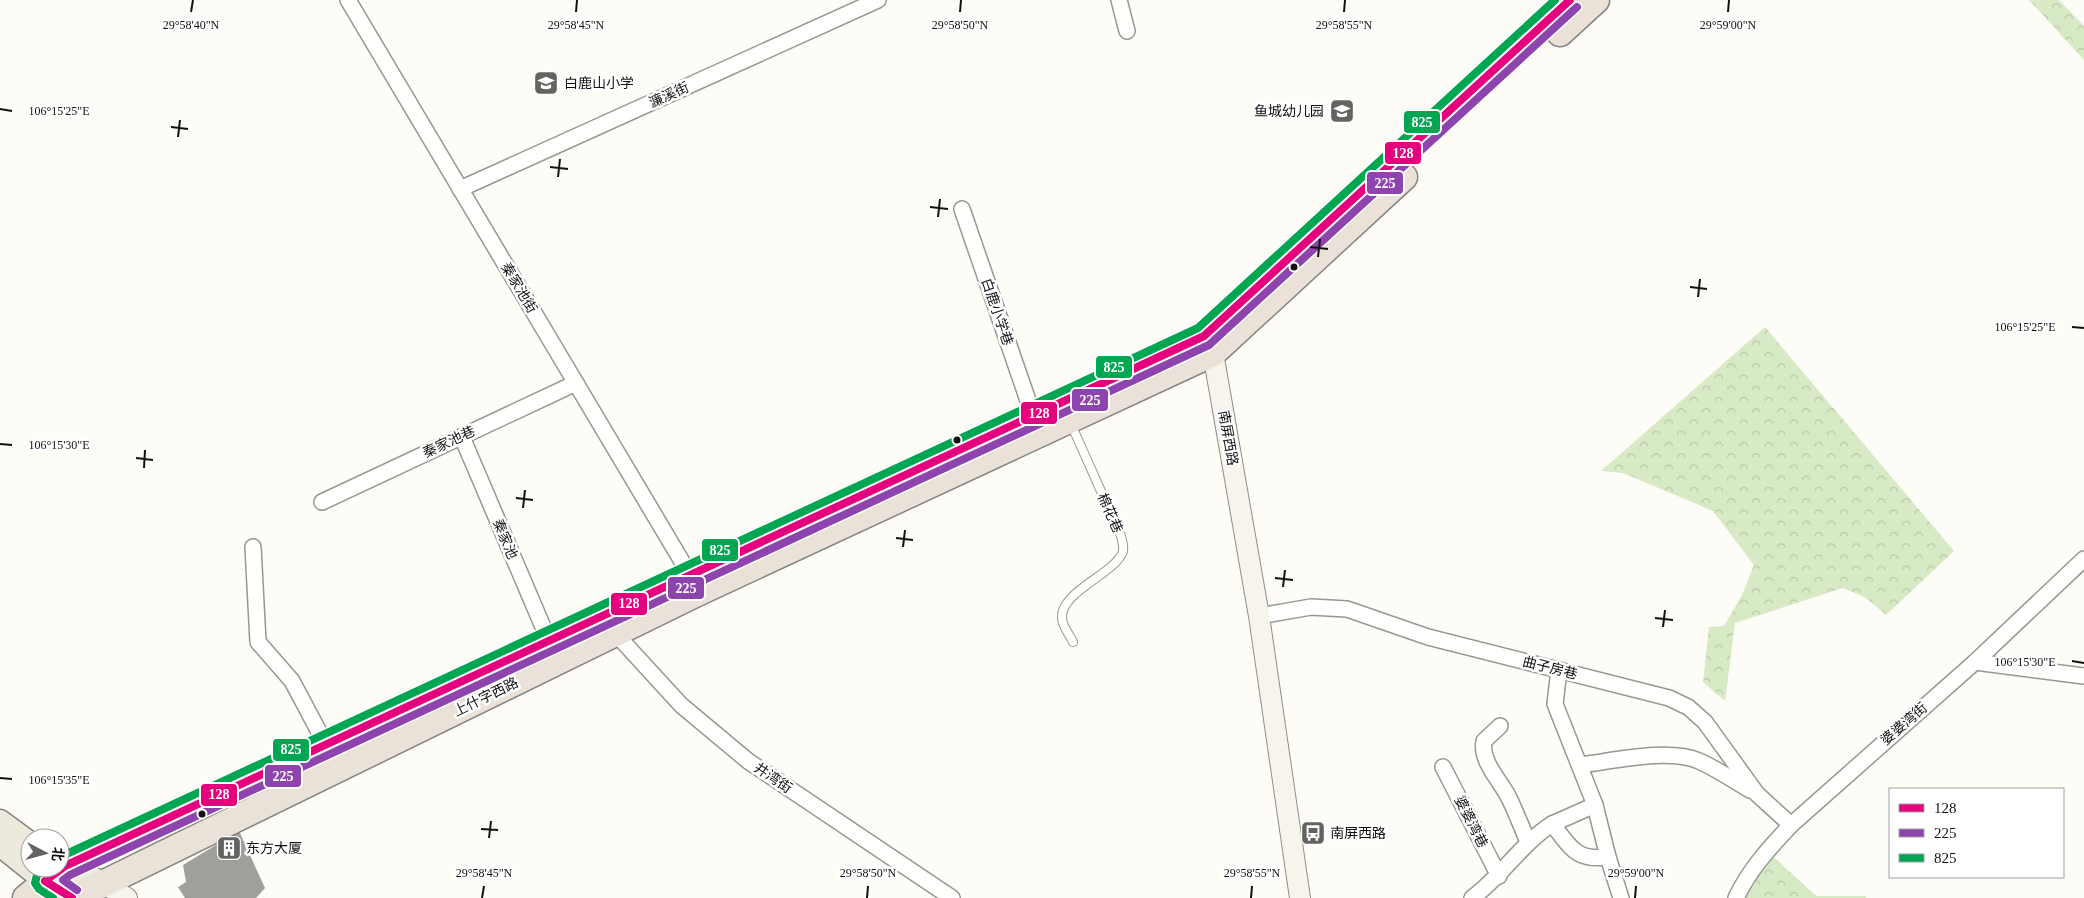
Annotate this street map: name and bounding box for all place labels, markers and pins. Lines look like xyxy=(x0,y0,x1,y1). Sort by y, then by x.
school or university icon: 白鹿山小学 xyxy=(533,70,559,96)
place label: 白鹿山小学 xyxy=(564,76,634,91)
school or university icon: 鱼城幼儿园 xyxy=(1329,98,1355,124)
place label: 鱼城幼儿园 xyxy=(1254,103,1324,119)
unlabelled marker xyxy=(1289,262,1299,272)
unlabelled marker xyxy=(952,435,962,445)
unlabelled marker xyxy=(197,809,207,819)
bus stop icon: 南屏西路 xyxy=(1300,820,1326,846)
place label: 南屏西路 xyxy=(1330,826,1386,841)
building icon: 东方大厦 xyxy=(216,835,242,861)
place label: 东方大厦 xyxy=(246,841,302,856)

